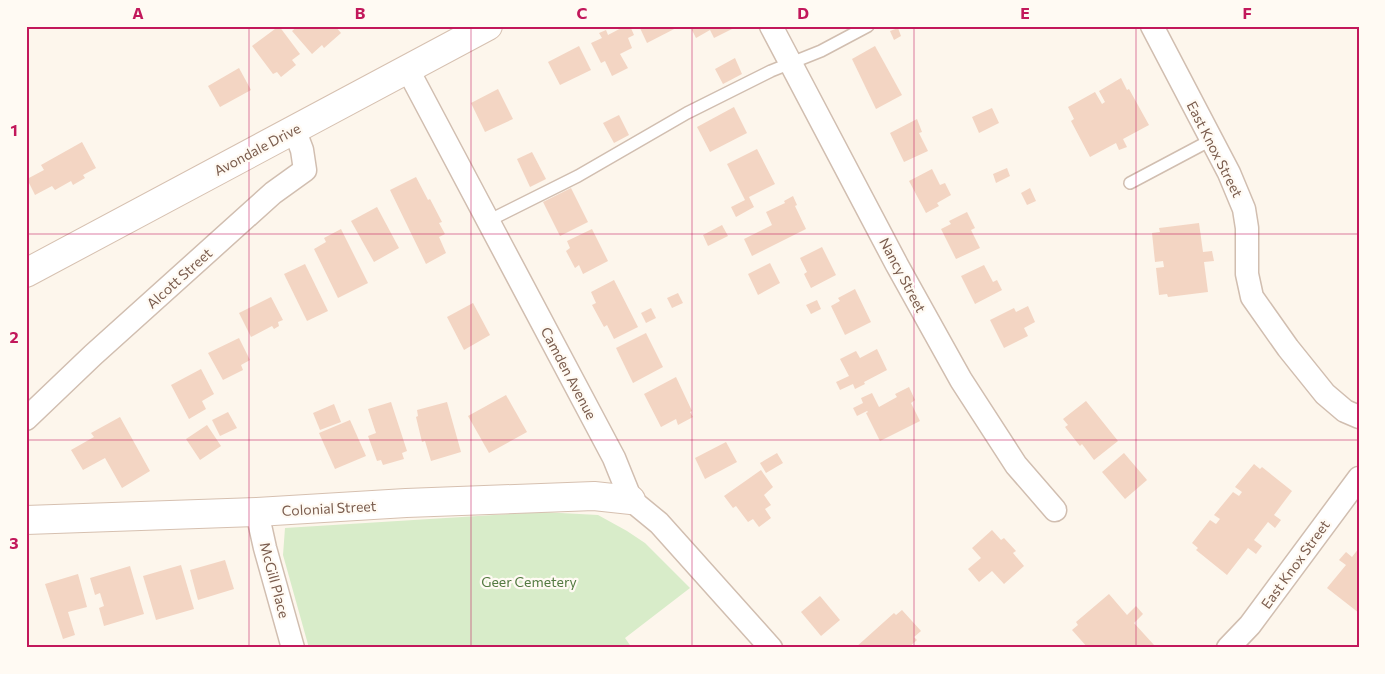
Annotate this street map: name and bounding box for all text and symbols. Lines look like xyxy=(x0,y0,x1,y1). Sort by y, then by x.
text: A xyxy=(132,3,144,22)
text: B xyxy=(355,3,366,22)
text: C xyxy=(577,3,588,22)
text: D xyxy=(797,3,809,22)
text: E xyxy=(1020,3,1030,22)
text: F xyxy=(1242,3,1252,22)
street label: East Knox Street xyxy=(1183,98,1247,200)
street label: Avondale Drive xyxy=(211,119,303,179)
text: 1 xyxy=(10,120,18,139)
street label: Nancy Street xyxy=(876,235,930,316)
street label: Alcott Street xyxy=(143,244,215,312)
street label: Camden Avenue xyxy=(538,324,600,422)
text: 2 xyxy=(9,327,19,346)
street label: Colonial Street xyxy=(281,497,377,519)
street label: East Knox Street xyxy=(1257,516,1333,612)
text: 3 xyxy=(9,533,19,552)
street label: McGill Place xyxy=(257,540,293,620)
park label: Geer Cemetery xyxy=(481,573,577,590)

